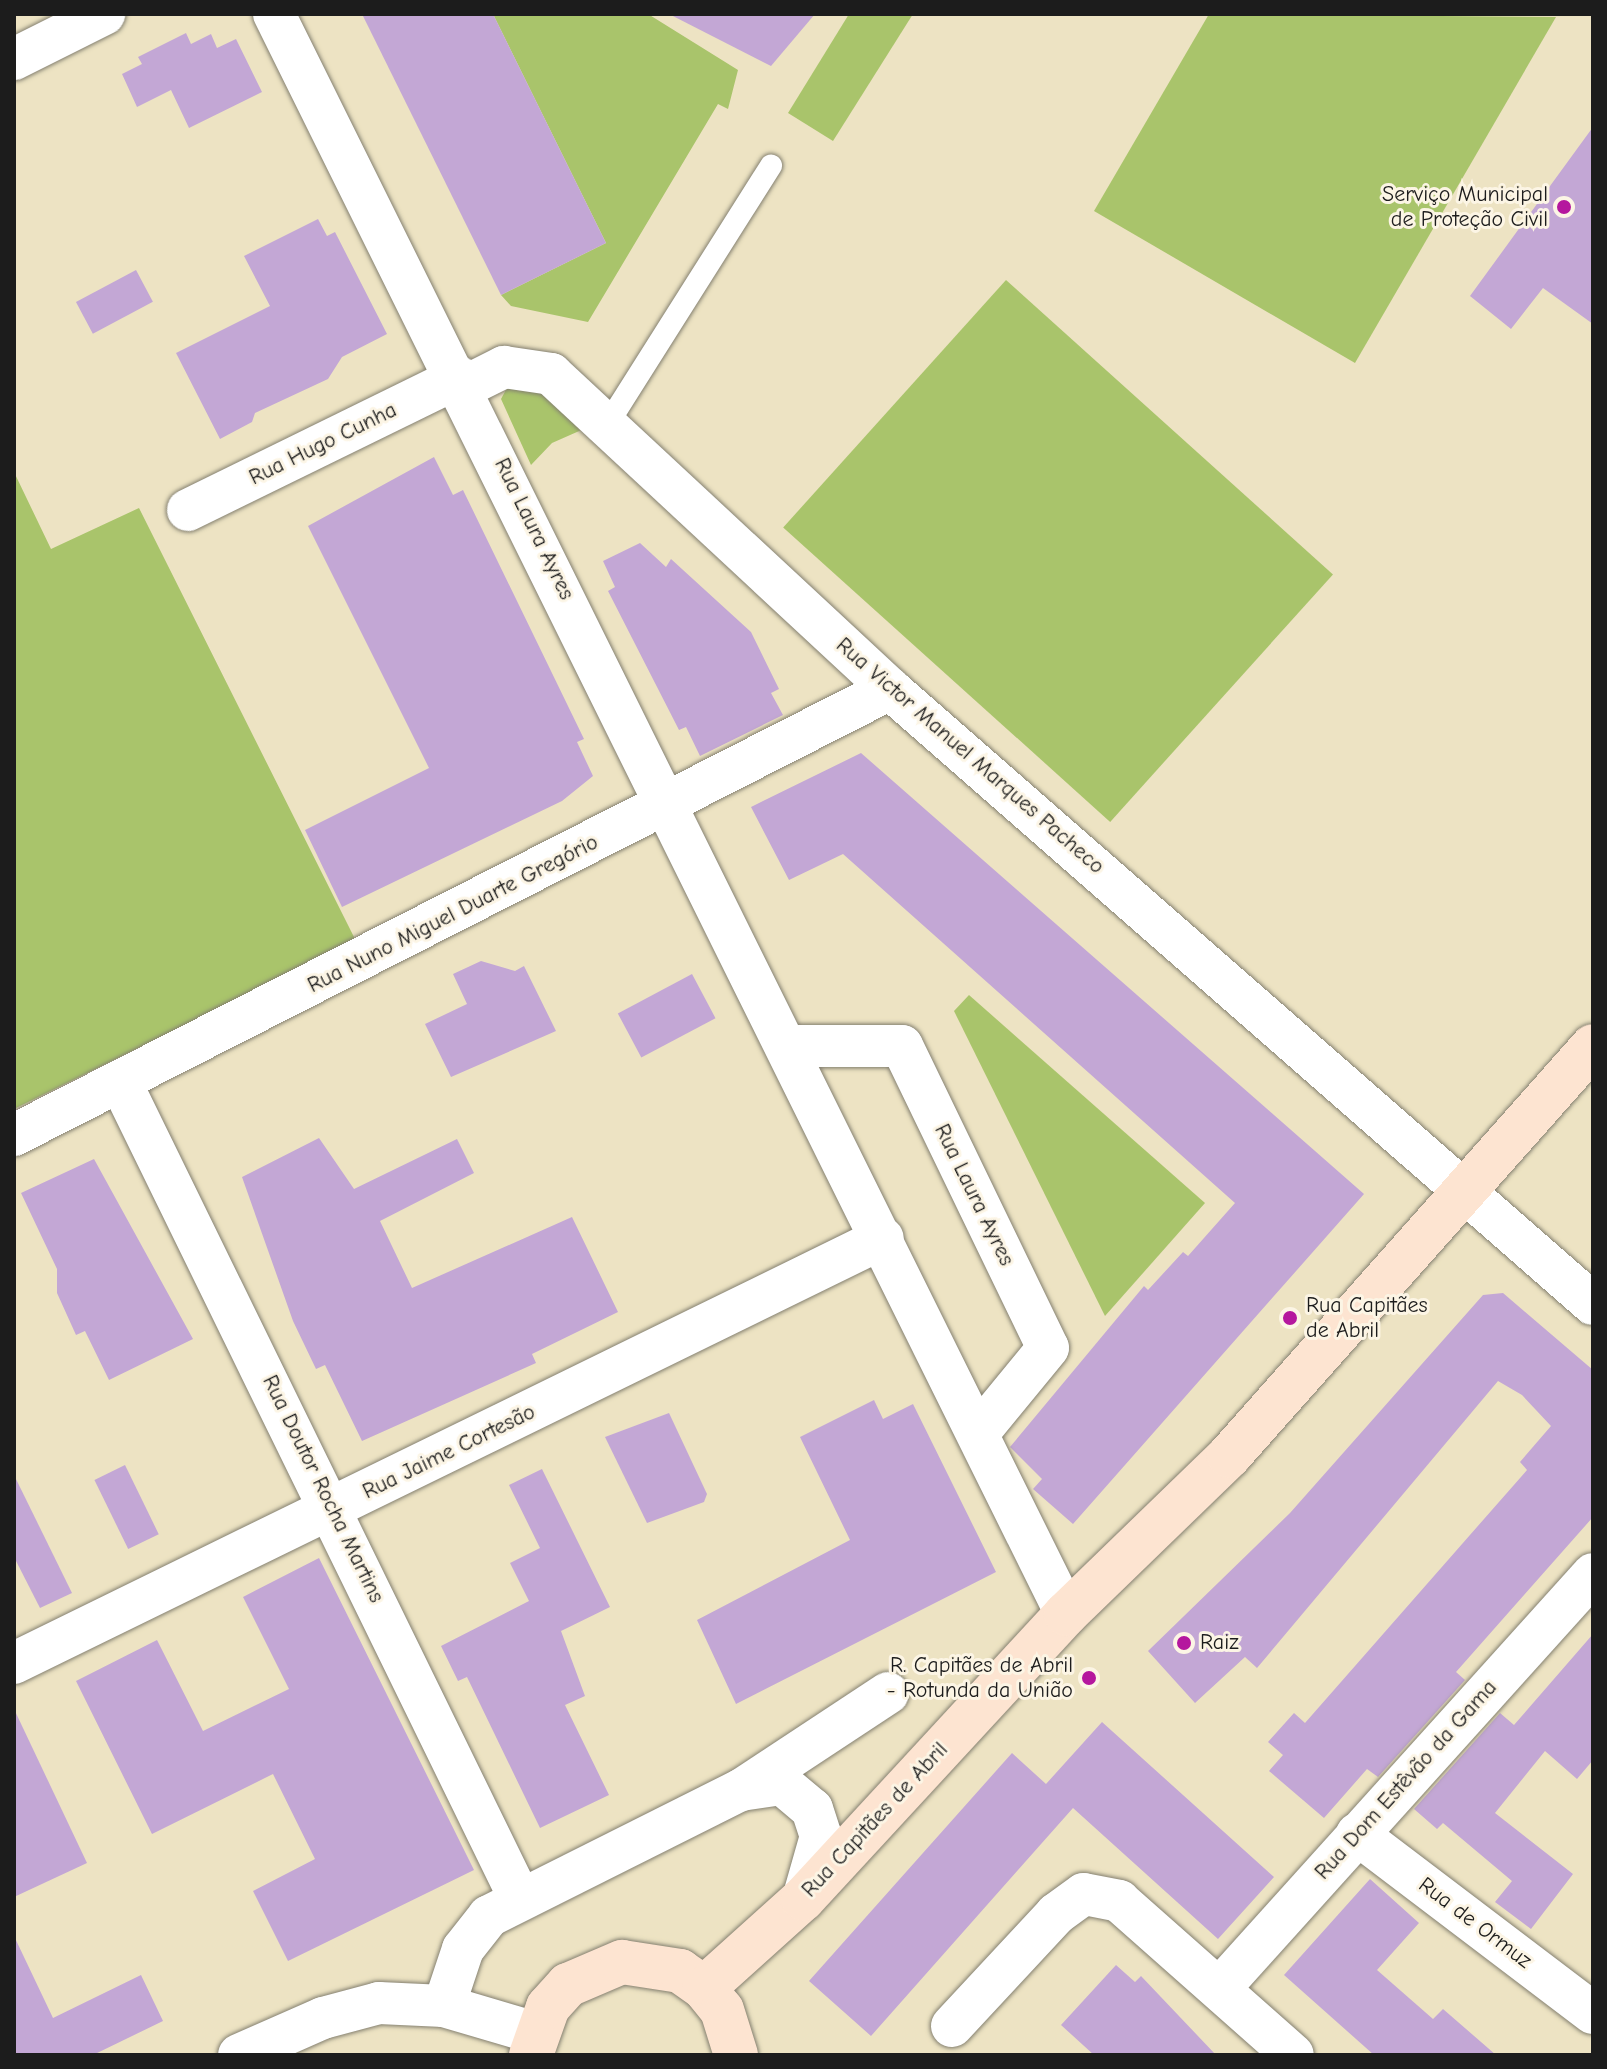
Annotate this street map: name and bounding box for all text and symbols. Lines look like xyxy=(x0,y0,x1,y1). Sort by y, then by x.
place label: Serviço Municipal de Proteção Civil xyxy=(1382,181,1548,232)
marker: Serviço Municipal de Proteção Civil xyxy=(1555,198,1573,216)
street label: Rua Hugo Cunha xyxy=(245,397,401,491)
street label: Rua Laura Ayres xyxy=(488,454,580,604)
street label: Rua Victor Manuel Marques Pacheco xyxy=(830,632,1110,880)
street label: Rua Nuno Miguel Duarte Gregório xyxy=(303,829,603,999)
street label: Rua Laura Ayres xyxy=(928,1120,1020,1270)
place label: Rua Capitães de Abril xyxy=(1306,1292,1428,1344)
marker: Rua Capitães de Abril xyxy=(1281,1309,1299,1327)
street label: Rua Doutor Rocha Martins xyxy=(256,1371,390,1607)
street label: Rua Jaime Cortesão xyxy=(358,1399,540,1505)
place label: Raiz xyxy=(1200,1630,1239,1656)
marker: Raiz xyxy=(1175,1634,1193,1652)
place label: R. Capitães de Abril - Rotunda da União xyxy=(887,1652,1073,1704)
marker: R. Capitães de Abril - Rotunda da União xyxy=(1080,1669,1098,1687)
street label: Rua Dom Estêvão da Gama xyxy=(1309,1675,1503,1885)
street label: Rua Capitães de Abril xyxy=(796,1737,954,1903)
street label: Rua de Ormuz xyxy=(1413,1872,1537,1974)

